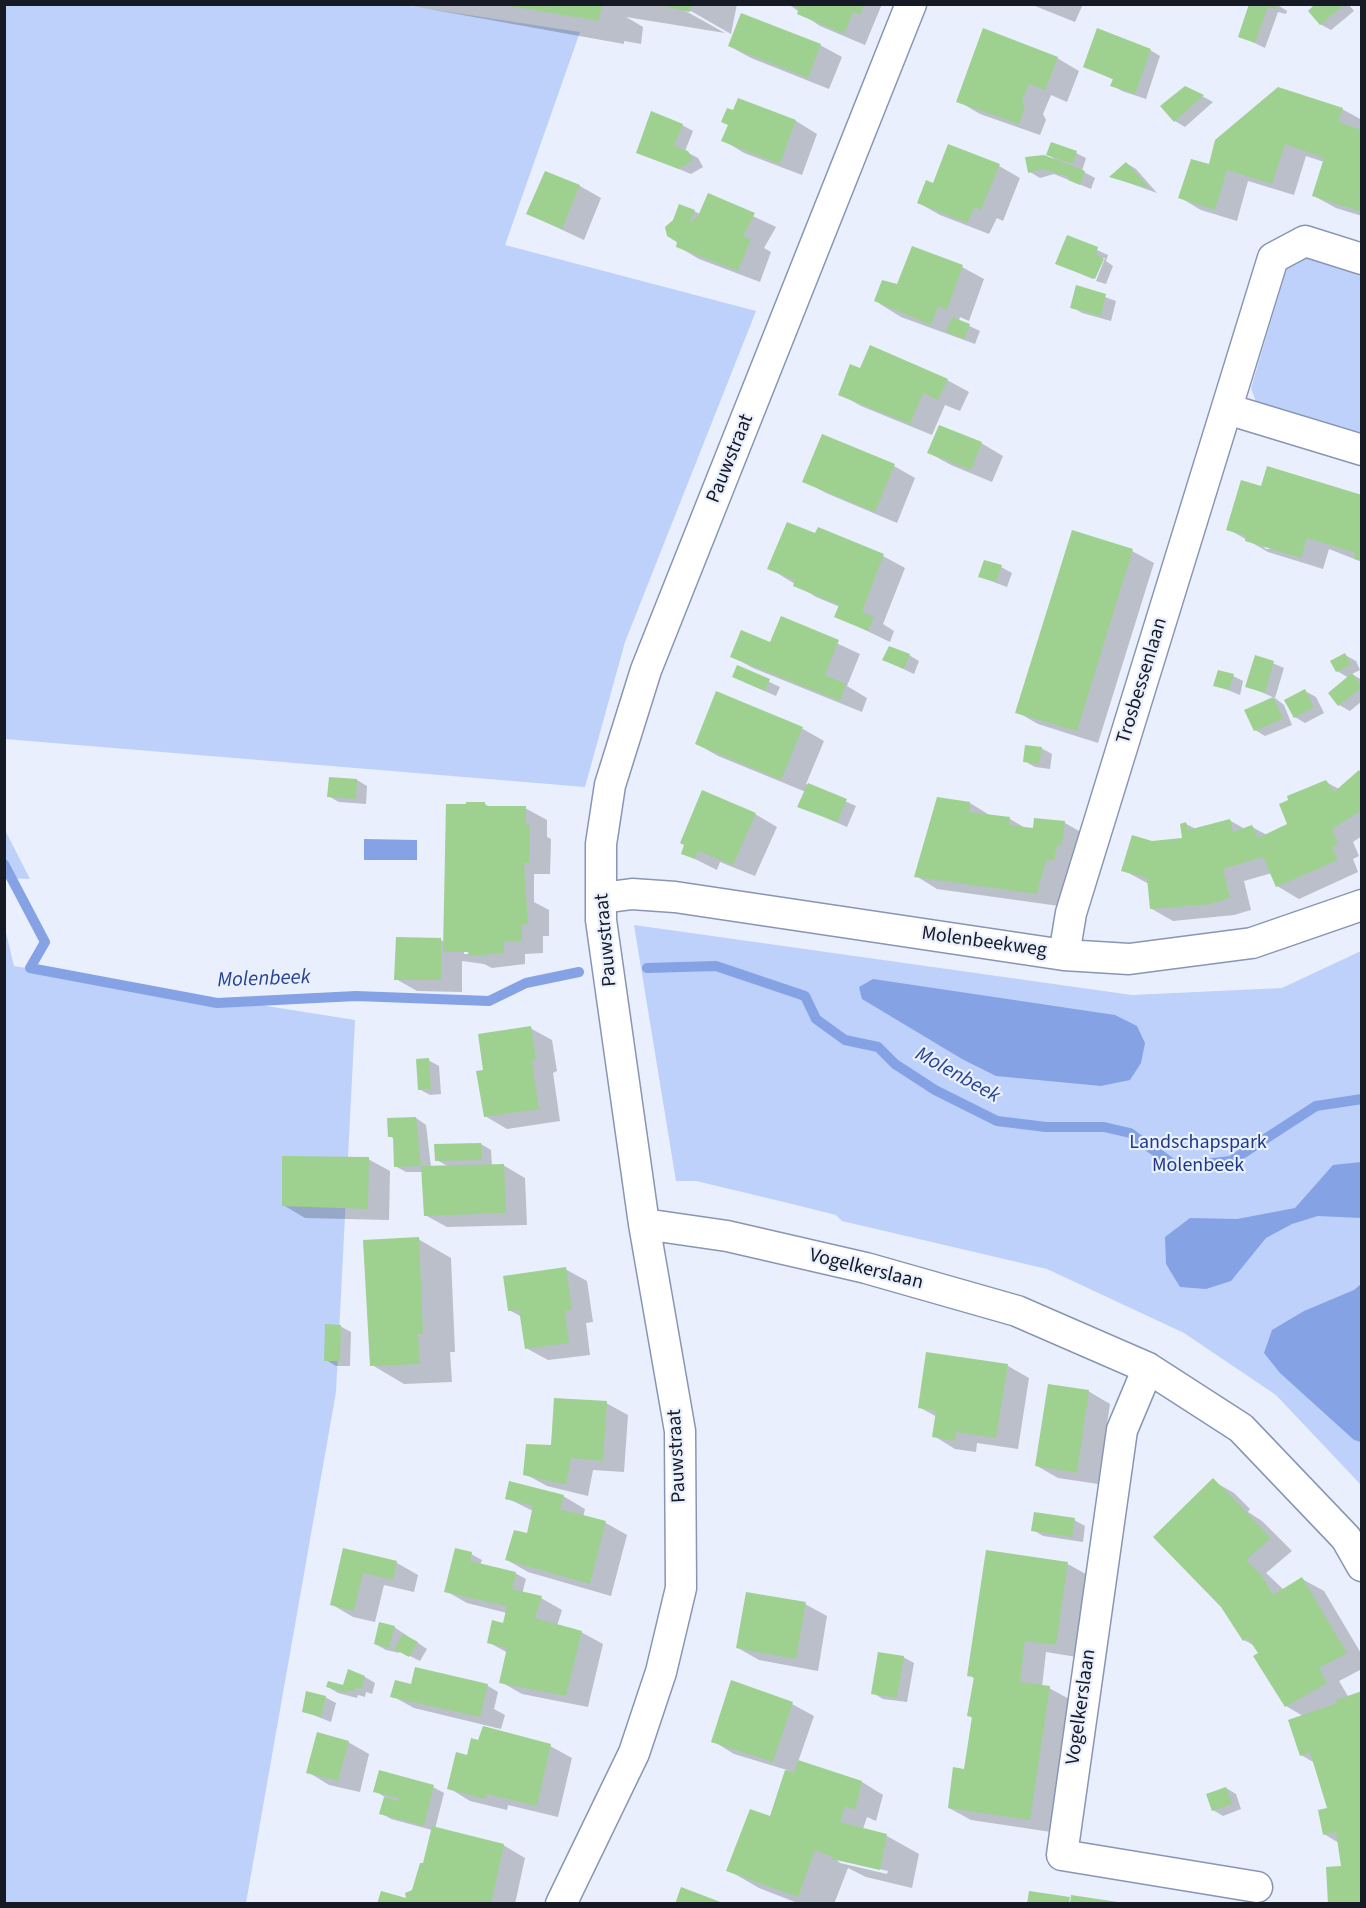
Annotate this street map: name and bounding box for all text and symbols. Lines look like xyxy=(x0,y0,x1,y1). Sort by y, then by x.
street label: Pauwstraat xyxy=(702,411,760,507)
street label: Trosbessenlaan xyxy=(1112,615,1174,747)
street label: Pauwstraat xyxy=(591,892,623,988)
street label: Molenbeekweg xyxy=(920,922,1048,964)
water label: Molenbeek xyxy=(217,966,311,994)
water label: Molenbeek xyxy=(910,1042,1004,1110)
park label: Landschapspark Molenbeek xyxy=(1129,1132,1267,1179)
street label: Vogelkerslaan xyxy=(807,1244,925,1296)
street label: Pauwstraat xyxy=(664,1409,692,1503)
street label: Vogelkerslaan xyxy=(1062,1648,1102,1766)

